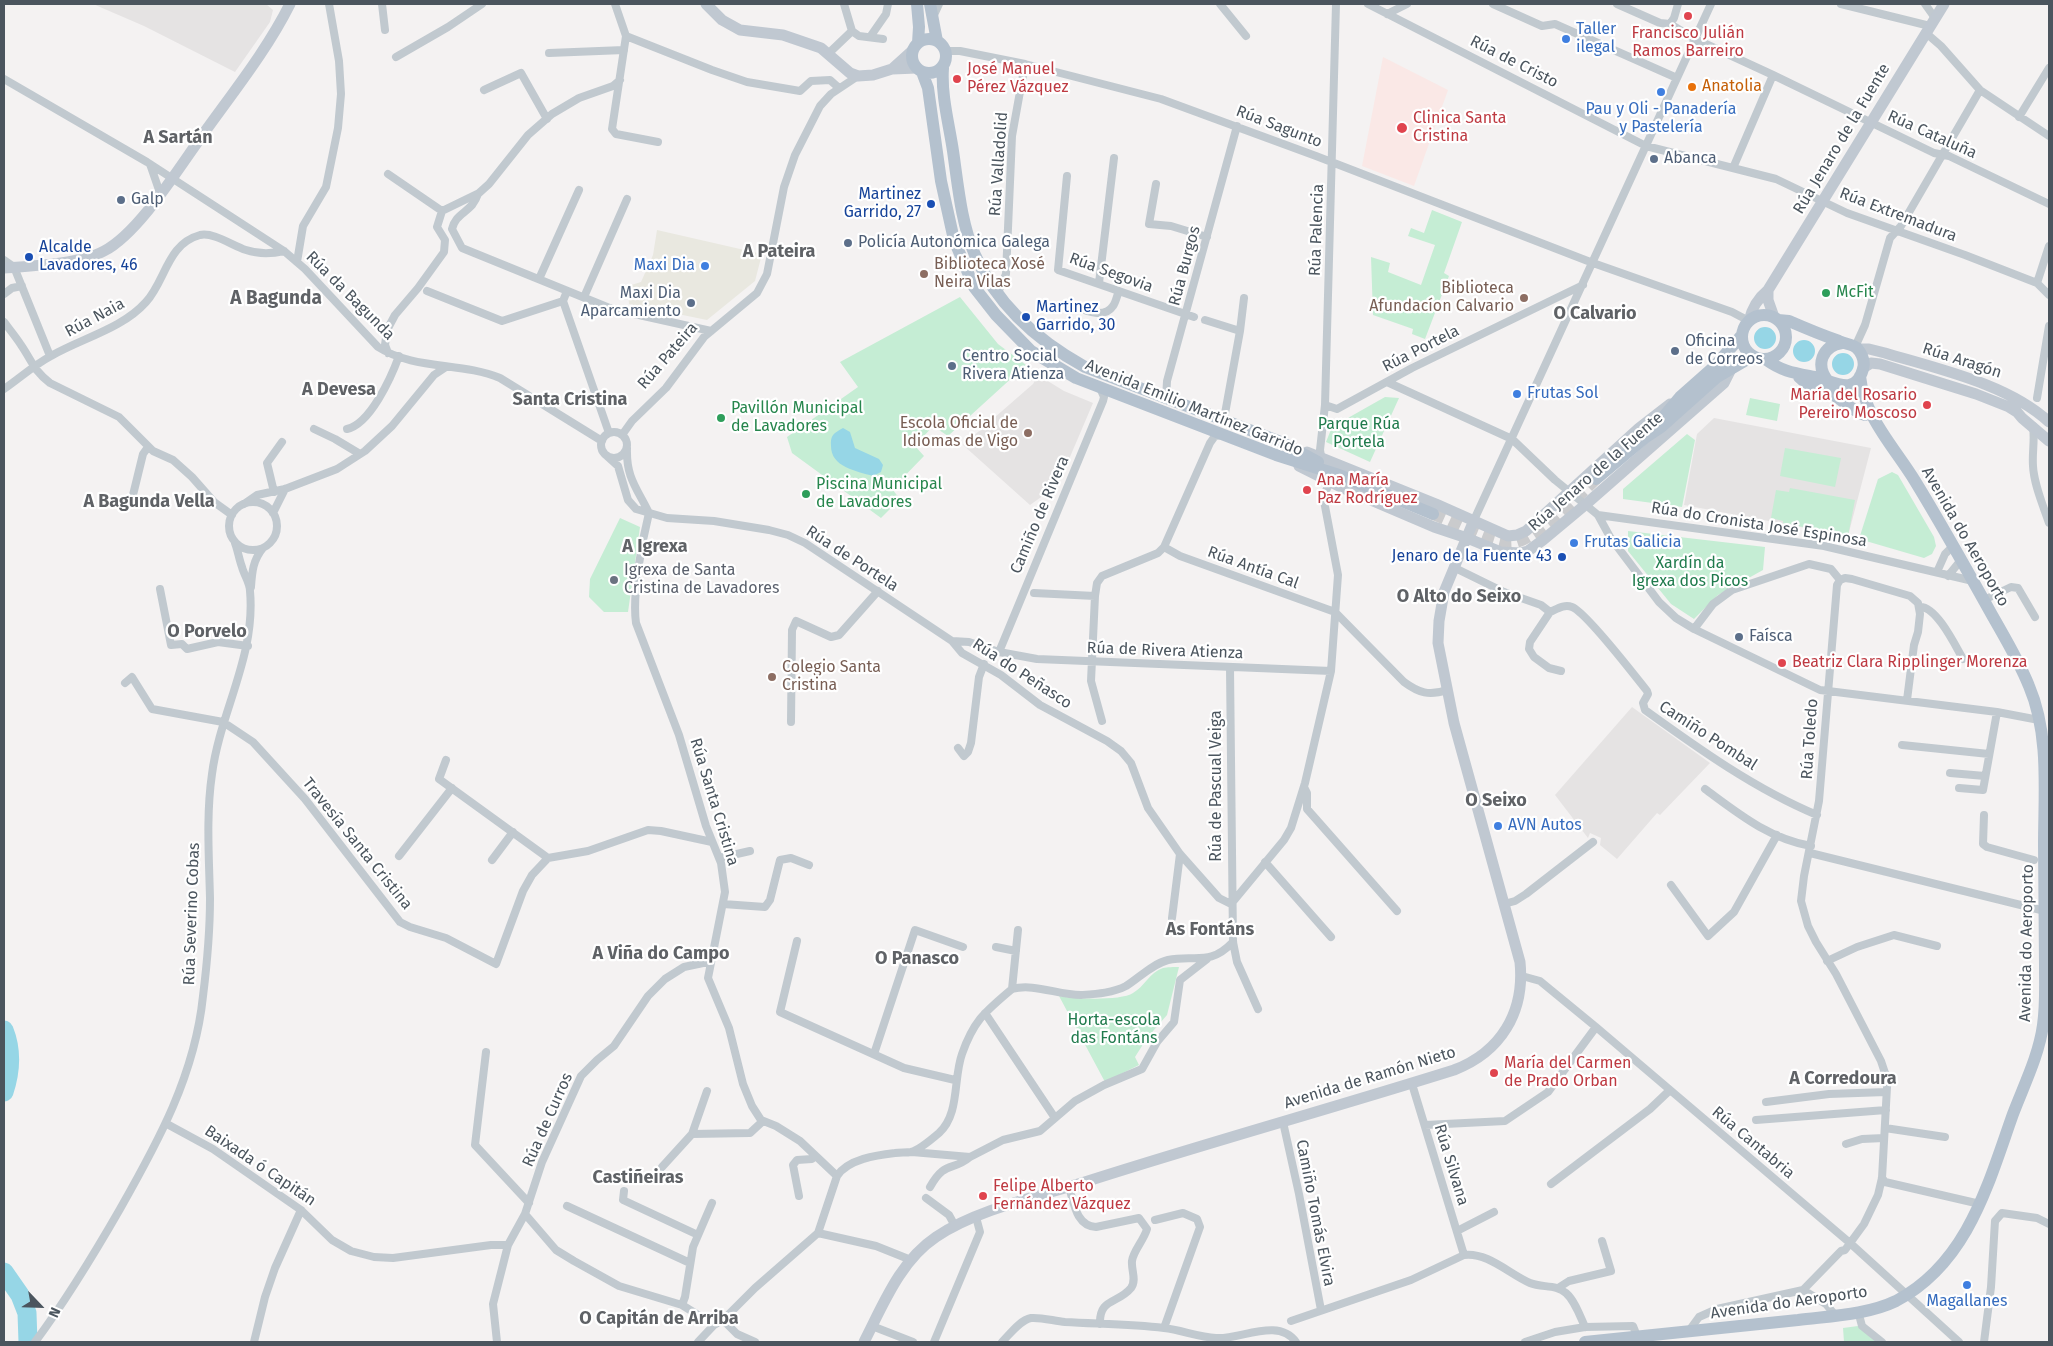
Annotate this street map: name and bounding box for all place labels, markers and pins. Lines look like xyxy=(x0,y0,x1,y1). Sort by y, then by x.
marker: Francisco Julián Ramos Barreiro xyxy=(1682,10,1694,22)
place label: Taller ilegal xyxy=(1576,20,1616,58)
place label: Francisco Julián Ramos Barreiro xyxy=(1631,24,1745,62)
marker: Taller ilegal xyxy=(1560,33,1572,45)
place label: José Manuel Pérez Vázquez xyxy=(967,60,1068,98)
marker: José Manuel Pérez Vázquez xyxy=(951,73,963,85)
place label: Anatolia xyxy=(1702,77,1762,97)
marker: Anatolia xyxy=(1686,81,1698,93)
marker: Pau y Oli - Panadería y Pastelería xyxy=(1655,86,1667,98)
place label: Pau y Oli - Panadería y Pastelería xyxy=(1586,100,1736,138)
place label: Clinica Santa Cristina xyxy=(1413,109,1506,147)
marker: Clinica Santa Cristina xyxy=(1395,121,1409,135)
place label: Abanca xyxy=(1664,149,1717,169)
marker: Abanca xyxy=(1648,153,1660,165)
place label: Martinez Garrido, 27 xyxy=(844,185,921,223)
place label: Galp xyxy=(131,190,164,210)
marker: Galp xyxy=(115,194,127,206)
marker: Martinez Garrido, 27 xyxy=(925,198,937,210)
place label: Policía Autonómica Galega xyxy=(858,233,1050,253)
marker: Policía Autonómica Galega xyxy=(842,237,854,249)
place label: Alcalde Lavadores, 46 xyxy=(39,238,138,276)
marker: Alcalde Lavadores, 46 xyxy=(23,251,35,263)
place label: Biblioteca Xosé Neira Vilas xyxy=(934,255,1045,293)
place label: Maxi Dia xyxy=(634,256,695,276)
marker: Maxi Dia xyxy=(699,260,711,272)
marker: Biblioteca Xosé Neira Vilas xyxy=(918,268,930,280)
place label: Biblioteca Afundacíon Calvario xyxy=(1369,279,1514,317)
place label: McFit xyxy=(1836,283,1874,303)
place label: Maxi Dia Aparcamiento xyxy=(581,284,681,322)
marker: McFit xyxy=(1820,287,1832,299)
marker: Biblioteca Afundacíon Calvario xyxy=(1518,292,1530,304)
marker: Maxi Dia Aparcamiento xyxy=(685,297,697,309)
place label: Martinez Garrido, 30 xyxy=(1036,298,1115,336)
marker: Martinez Garrido, 30 xyxy=(1020,311,1032,323)
place label: Oficina de Correos xyxy=(1685,332,1763,370)
marker: Oficina de Correos xyxy=(1669,345,1681,357)
place label: Centro Social Rivera Atienza xyxy=(962,347,1064,385)
marker: Centro Social Rivera Atienza xyxy=(946,360,958,372)
place label: Frutas Sol xyxy=(1527,384,1598,404)
place label: María del Rosario Pereiro Moscoso xyxy=(1790,386,1917,424)
marker: Frutas Sol xyxy=(1511,388,1523,400)
place label: Pavillón Municipal de Lavadores xyxy=(731,399,863,437)
marker: María del Rosario Pereiro Moscoso xyxy=(1921,399,1933,411)
marker: Pavillón Municipal de Lavadores xyxy=(715,412,727,424)
place label: Escola Oficial de Idiomas de Vigo xyxy=(900,414,1018,452)
marker: Escola Oficial de Idiomas de Vigo xyxy=(1022,427,1034,439)
place label: Ana María Paz Rodríguez xyxy=(1317,471,1417,509)
place label: Piscina Municipal de Lavadores xyxy=(816,475,942,513)
marker: Ana María Paz Rodríguez xyxy=(1301,484,1313,496)
marker: Piscina Municipal de Lavadores xyxy=(800,488,812,500)
place label: Frutas Galicia xyxy=(1584,533,1681,553)
marker: Frutas Galicia xyxy=(1568,537,1580,549)
place label: Jenaro de la Fuente 43 xyxy=(1392,547,1552,567)
marker: Jenaro de la Fuente 43 xyxy=(1556,551,1568,563)
place label: Igrexa de Santa Cristina de Lavadores xyxy=(624,561,779,599)
marker: Igrexa de Santa Cristina de Lavadores xyxy=(608,574,620,586)
place label: Faísca xyxy=(1749,627,1793,647)
marker: Faísca xyxy=(1733,631,1745,643)
place label: Beatriz Clara Ripplinger Morenza xyxy=(1792,653,2027,673)
marker: Beatriz Clara Ripplinger Morenza xyxy=(1776,657,1788,669)
place label: Colegio Santa Cristina xyxy=(782,658,881,696)
marker: Colegio Santa Cristina xyxy=(766,671,778,683)
place label: AVN Autos xyxy=(1508,816,1582,836)
marker: AVN Autos xyxy=(1492,820,1504,832)
place label: María del Carmen de Prado Orban xyxy=(1504,1054,1631,1092)
marker: María del Carmen de Prado Orban xyxy=(1488,1067,1500,1079)
place label: Felipe Alberto Fernández Vázquez xyxy=(993,1177,1130,1215)
marker: Felipe Alberto Fernández Vázquez xyxy=(977,1190,989,1202)
marker: Magallanes xyxy=(1961,1279,1973,1291)
place label: Magallanes xyxy=(1926,1292,2008,1312)

